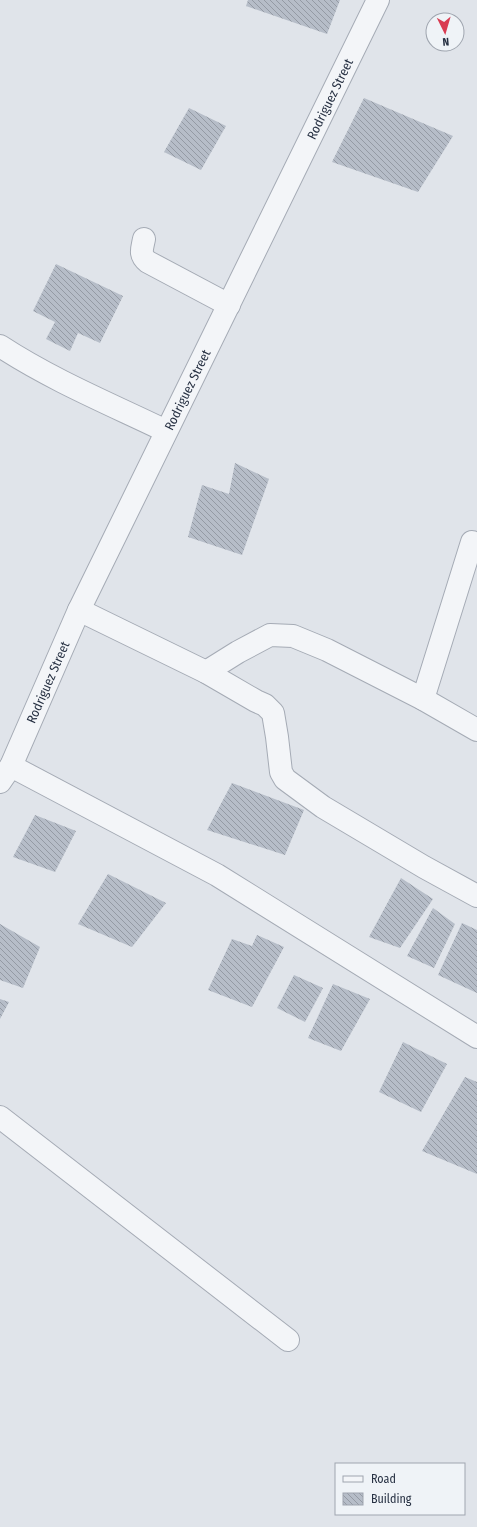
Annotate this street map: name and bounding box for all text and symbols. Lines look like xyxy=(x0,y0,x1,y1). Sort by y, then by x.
north arrow xyxy=(425,12,465,52)
text: N xyxy=(442,35,450,48)
street label: Rodriguez Street xyxy=(304,55,356,141)
street label: Rodriguez Street xyxy=(161,346,213,432)
street label: Rodriguez Street xyxy=(23,638,72,725)
legend xyxy=(335,1463,465,1515)
text: Road xyxy=(371,1472,396,1486)
text: Building xyxy=(371,1492,412,1506)

